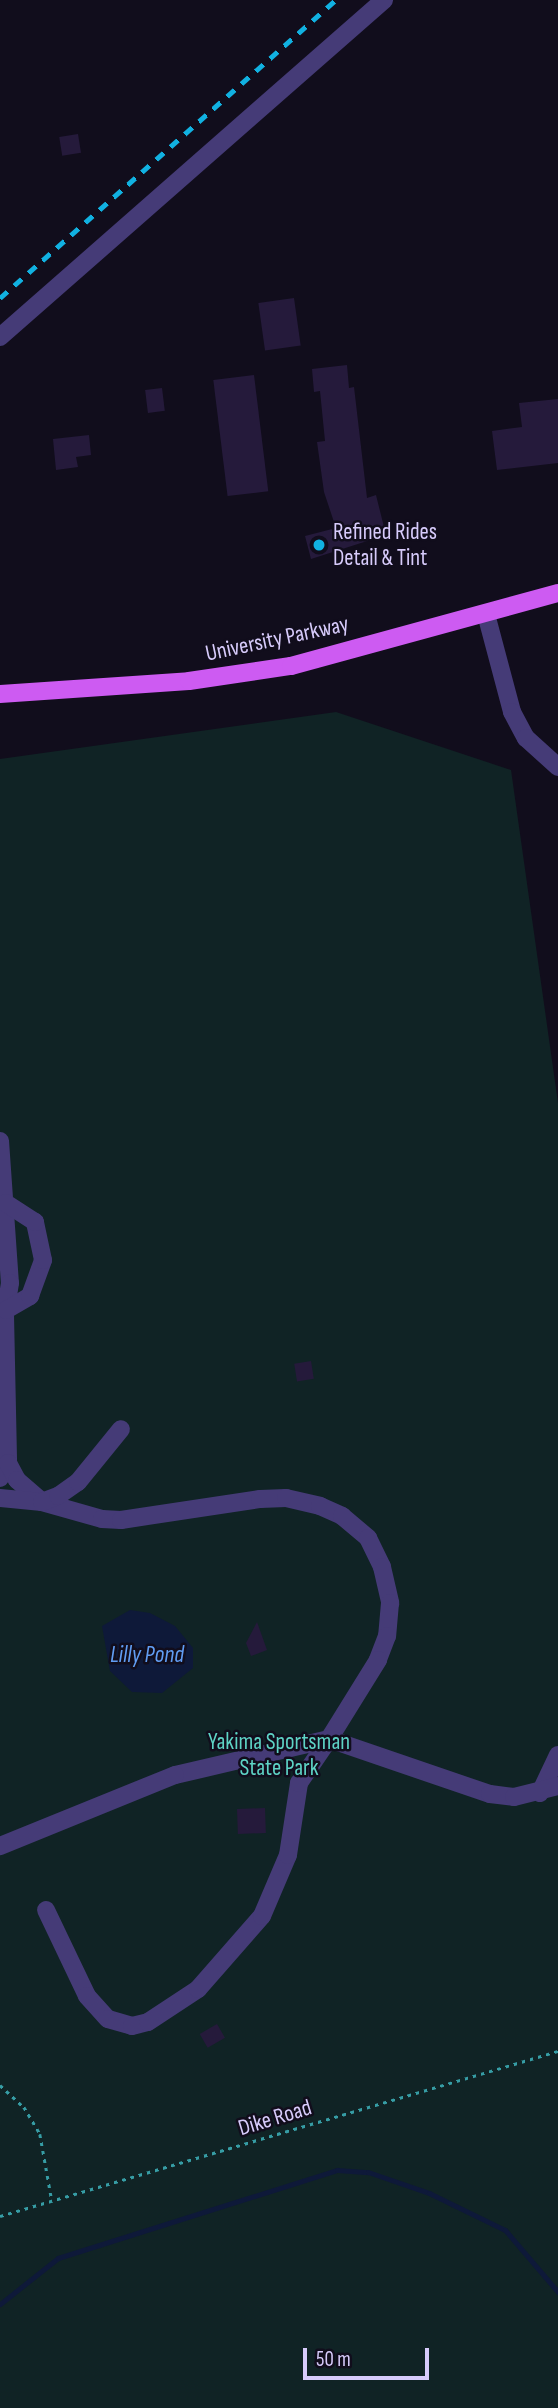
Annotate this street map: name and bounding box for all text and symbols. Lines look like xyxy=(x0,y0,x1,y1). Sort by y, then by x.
place label: Refined Rides Detail & Tint xyxy=(333,518,437,572)
marker: Refined Rides Detail & Tint xyxy=(311,537,327,553)
street label: University Parkway xyxy=(203,610,351,668)
water label: Lilly Pond xyxy=(110,1641,184,1669)
park label: Yakima Sportsman State Park xyxy=(208,1728,350,1782)
street label: Dike Road xyxy=(235,2094,315,2142)
scale bar xyxy=(306,2334,432,2378)
text: 50 m xyxy=(316,2347,351,2372)

